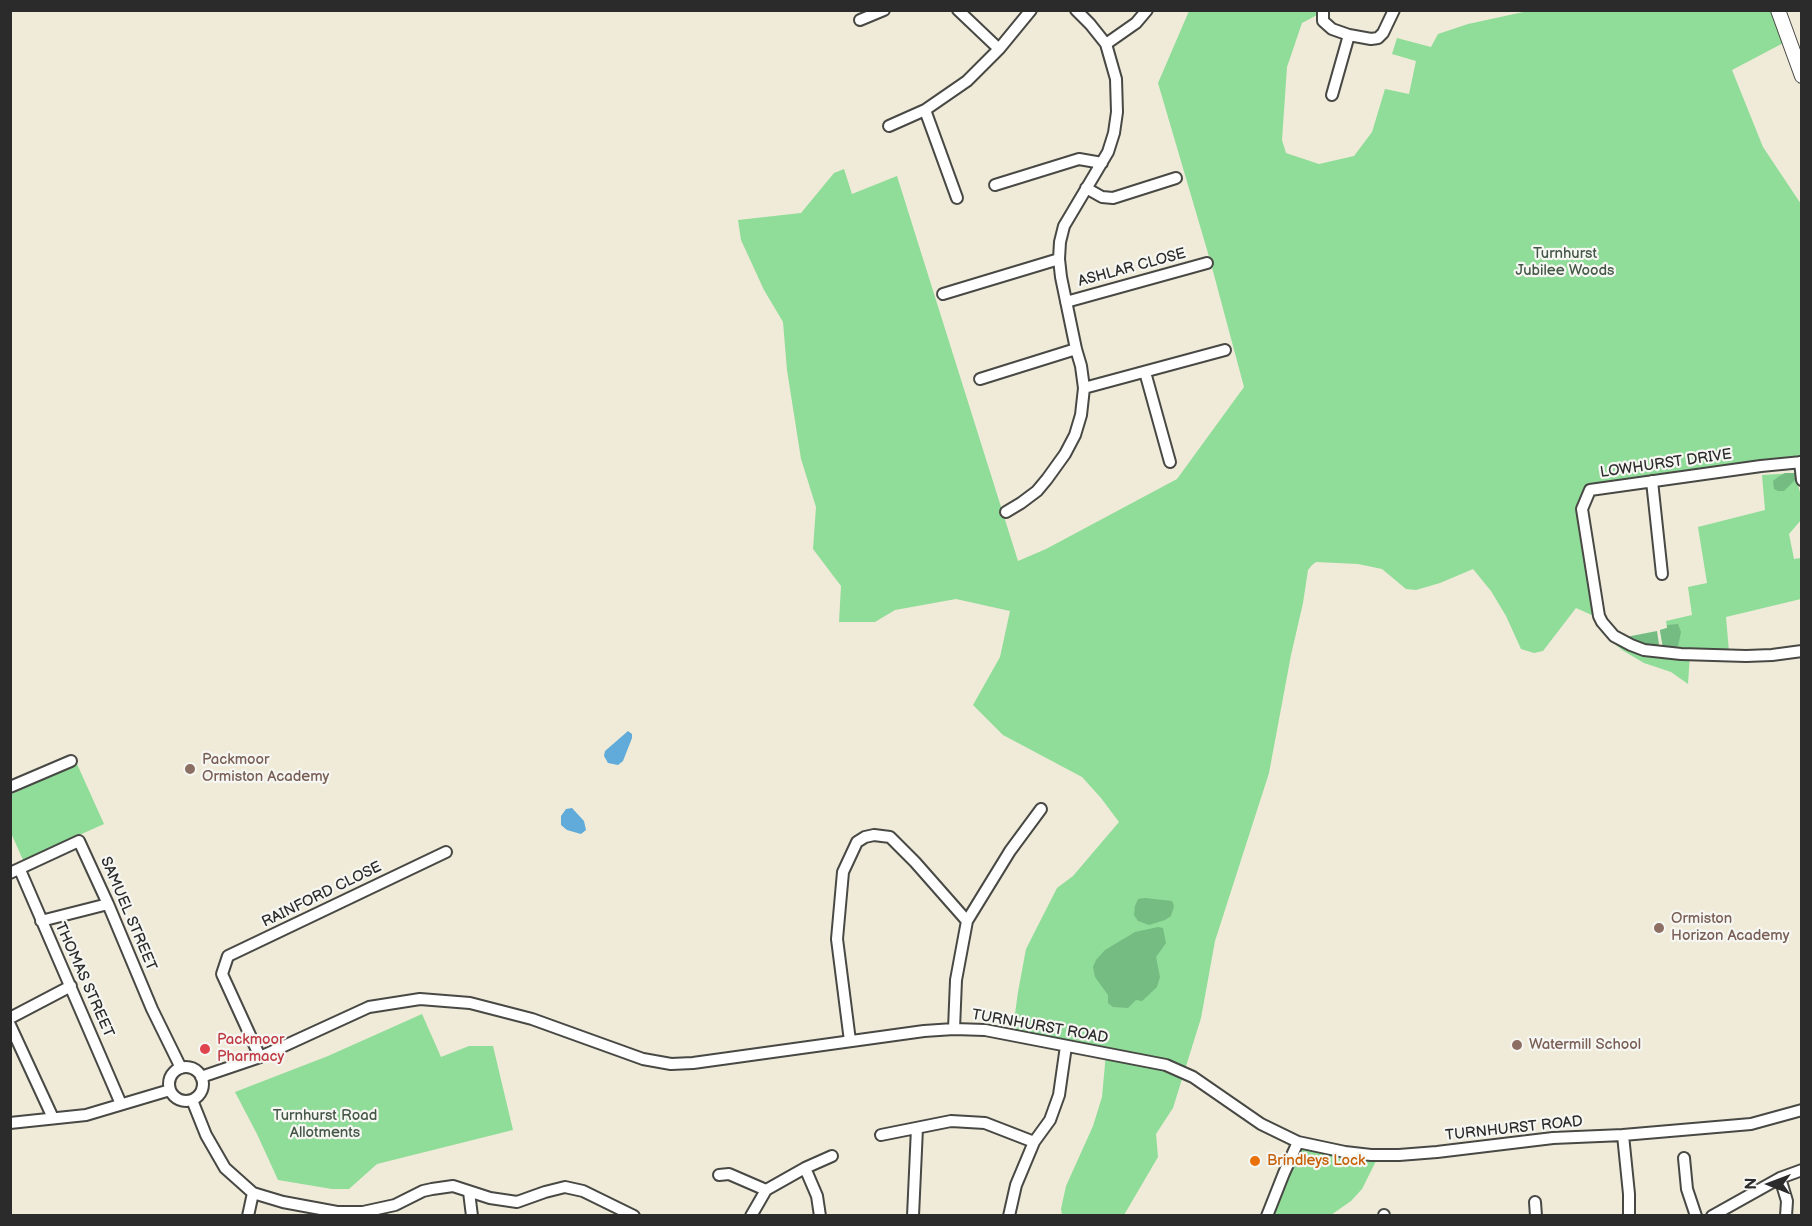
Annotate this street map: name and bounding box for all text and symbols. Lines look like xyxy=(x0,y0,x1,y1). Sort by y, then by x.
street label: ASHLAR CLOSE xyxy=(1076,245,1188,291)
park label: Turnhurst Jubilee Woods xyxy=(1515,245,1615,280)
street label: LOWHURST DRIVE xyxy=(1599,446,1733,482)
place label: Packmoor Ormiston Academy xyxy=(202,751,329,786)
marker: Packmoor Ormiston Academy xyxy=(183,762,197,776)
street label: SAMUEL STREET xyxy=(96,854,160,974)
street label: RAINFORD CLOSE xyxy=(259,858,385,932)
place label: Ormiston Horizon Academy xyxy=(1671,910,1789,945)
street label: THOMAS STREET xyxy=(51,920,117,1040)
marker: Ormiston Horizon Academy xyxy=(1652,921,1666,935)
street label: TURNHURST ROAD xyxy=(970,1006,1110,1048)
place label: Packmoor Pharmacy xyxy=(217,1031,285,1066)
place label: Watermill School xyxy=(1529,1036,1641,1054)
marker: Watermill School xyxy=(1510,1038,1524,1052)
marker: Packmoor Pharmacy xyxy=(198,1042,212,1056)
park label: Turnhurst Road Allotments xyxy=(273,1107,377,1142)
street label: TURNHURST ROAD xyxy=(1444,1113,1584,1145)
place label: Brindleys Lock xyxy=(1267,1152,1365,1170)
marker: Brindleys Lock xyxy=(1248,1154,1262,1168)
north arrow xyxy=(1740,1154,1800,1214)
text: N xyxy=(1742,1177,1761,1190)

